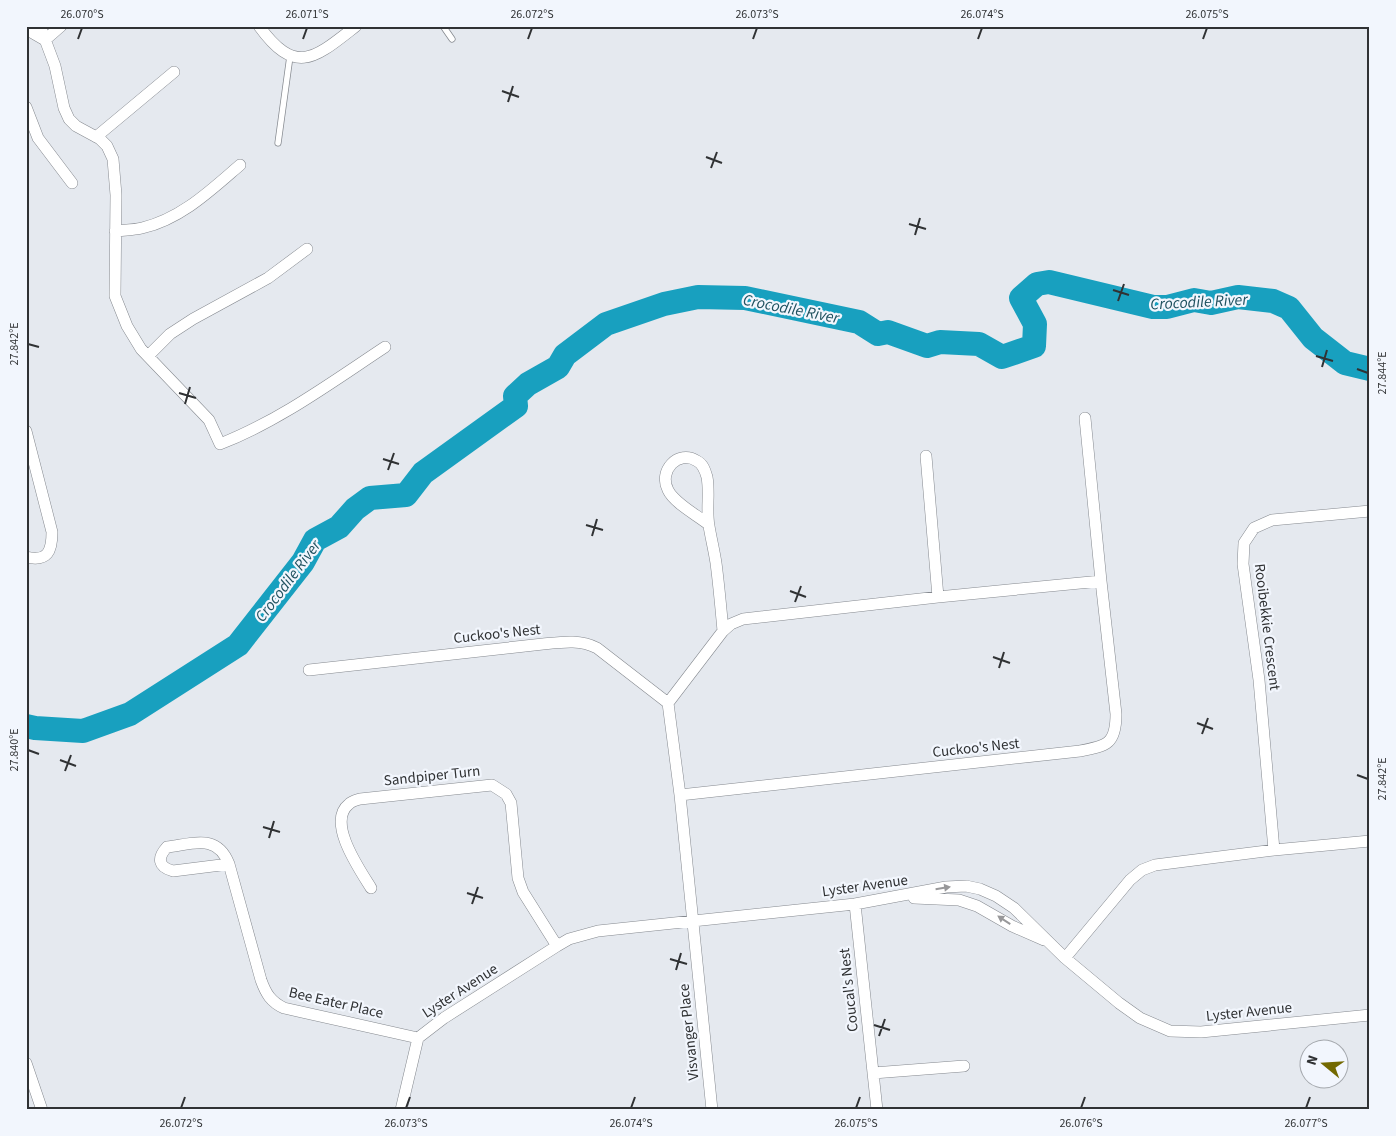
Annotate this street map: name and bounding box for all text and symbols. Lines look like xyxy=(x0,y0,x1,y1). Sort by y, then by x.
text: 26.070°S xyxy=(60,6,104,23)
text: 26.071°S xyxy=(285,6,329,23)
text: 26.072°S xyxy=(510,6,554,23)
text: 26.073°S xyxy=(735,6,779,23)
text: 26.074°S xyxy=(960,6,1004,23)
text: 26.075°S xyxy=(1185,6,1229,23)
water label: Crocodile River xyxy=(1150,288,1250,316)
water label: Crocodile River xyxy=(741,289,842,329)
text: 27.842°E xyxy=(6,322,23,366)
text: 27.844°E xyxy=(1374,351,1391,395)
water label: Crocodile River xyxy=(250,534,327,627)
street label: Rooibekkie Crescent xyxy=(1249,562,1285,692)
street label: Cuckoo's Nest xyxy=(452,619,542,649)
text: 27.840°E xyxy=(6,728,23,772)
street label: Cuckoo's Nest xyxy=(931,733,1021,763)
text: 27.842°E xyxy=(1374,757,1391,801)
street label: Sandpiper Turn xyxy=(383,760,481,792)
street label: Lyster Avenue xyxy=(821,870,909,902)
one-way arrow xyxy=(935,884,951,892)
one-way arrow xyxy=(997,916,1011,925)
street label: Coucal's Nest xyxy=(834,947,864,1033)
street label: Lyster Avenue xyxy=(418,959,502,1023)
street label: Bee Eater Place xyxy=(287,982,385,1024)
street label: Visvanger Place xyxy=(673,983,705,1081)
street label: Lyster Avenue xyxy=(1205,997,1293,1027)
north arrow xyxy=(1298,1038,1348,1088)
text: N xyxy=(1302,1053,1324,1068)
text: 26.072°S xyxy=(159,1115,203,1132)
text: 26.073°S xyxy=(384,1115,428,1132)
text: 26.074°S xyxy=(609,1115,653,1132)
text: 26.075°S xyxy=(834,1115,878,1132)
text: 26.076°S xyxy=(1059,1115,1103,1132)
text: 26.077°S xyxy=(1284,1115,1328,1132)

